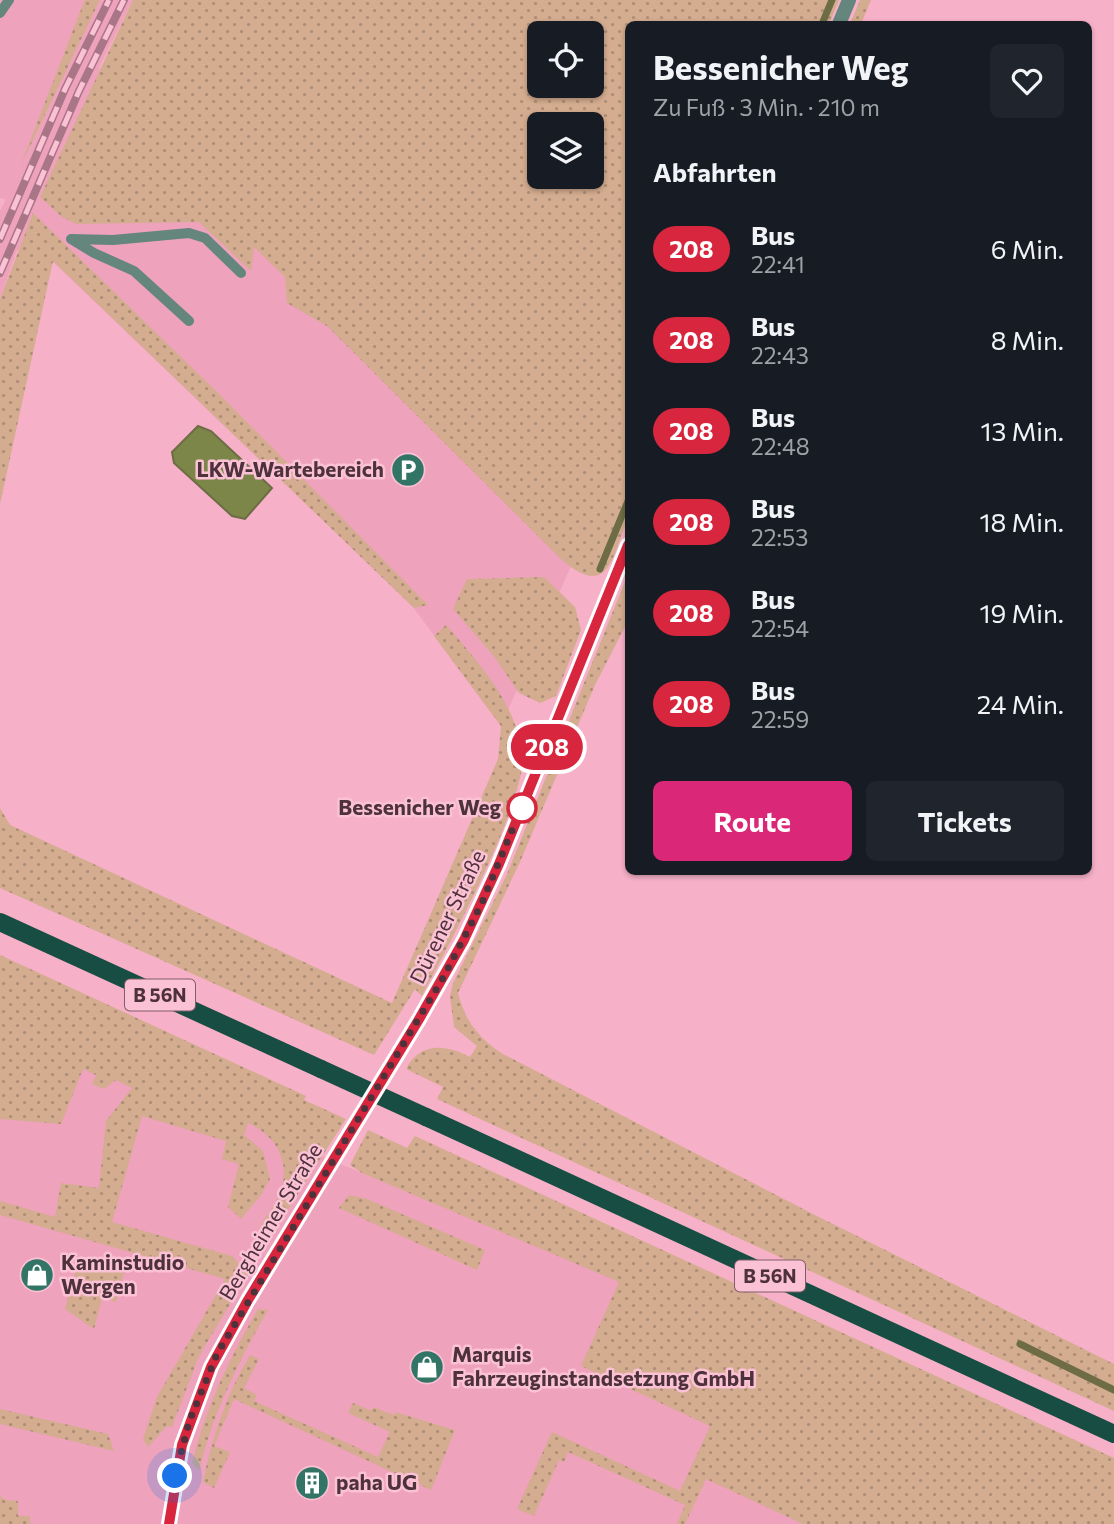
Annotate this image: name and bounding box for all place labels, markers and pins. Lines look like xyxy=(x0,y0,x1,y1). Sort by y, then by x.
parking icon: LKW-Wartebereich xyxy=(389,451,427,489)
place label: LKW-Wartebereich xyxy=(196,456,384,481)
marker: Bessenicher Weg xyxy=(507,793,537,823)
place label: Bessenicher Weg xyxy=(338,794,501,819)
place label: Kaminstudio Wergen xyxy=(61,1249,184,1298)
shop icon: Kaminstudio Wergen xyxy=(18,1256,56,1294)
place label: Marquis Fahrzeuginstandsetzung GmbH xyxy=(452,1341,755,1390)
shop icon: Marquis Fahrzeuginstandsetzung GmbH xyxy=(408,1348,446,1386)
building icon: paha UG xyxy=(293,1464,331,1502)
place label: paha UG xyxy=(336,1469,417,1494)

